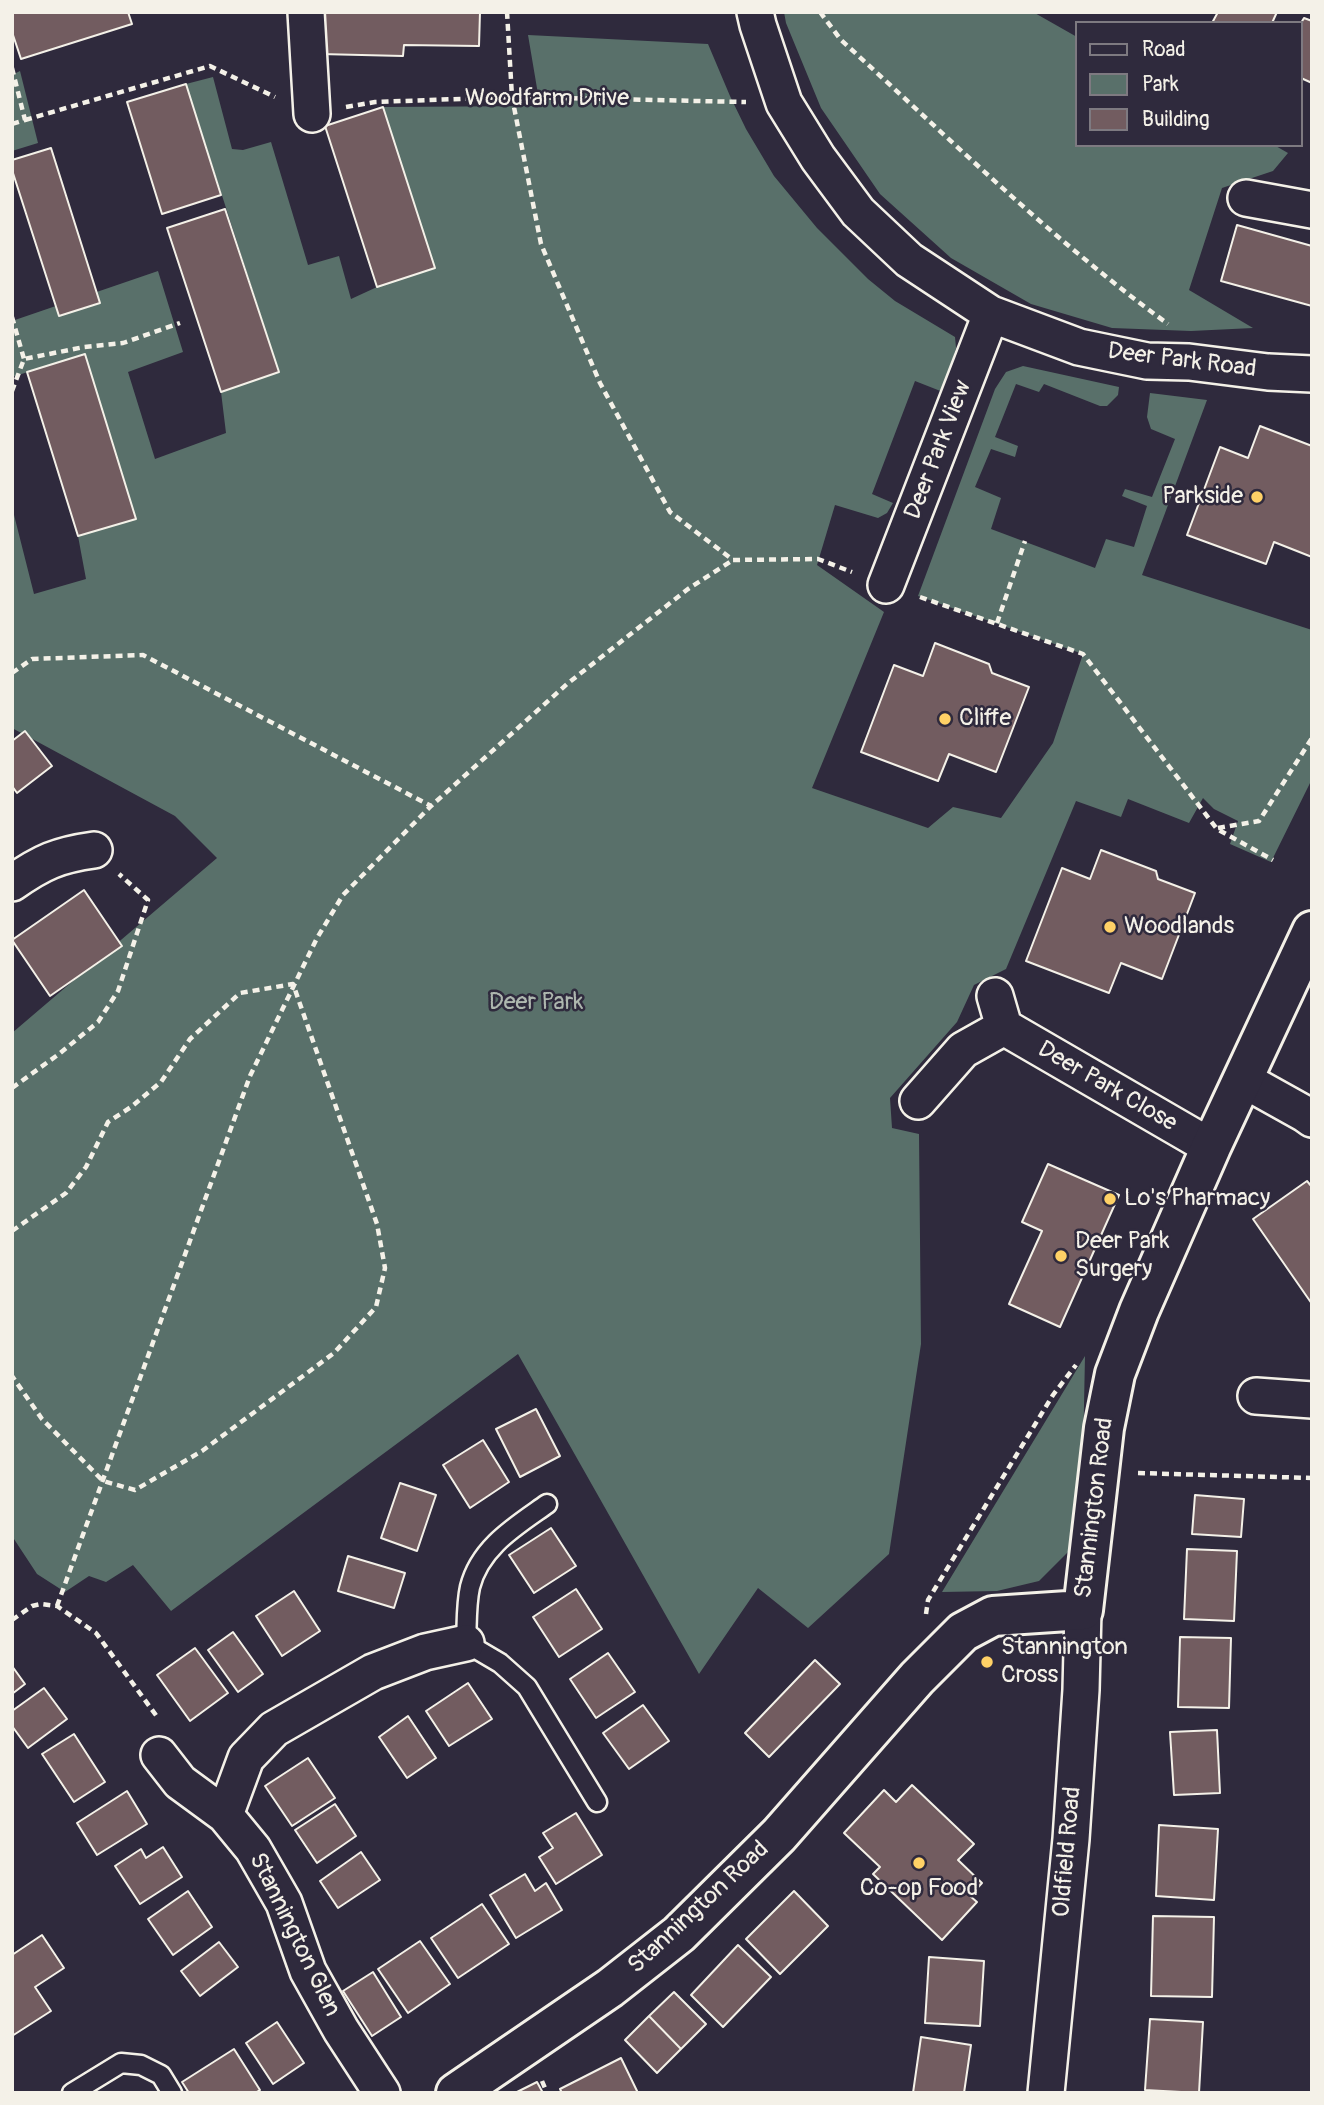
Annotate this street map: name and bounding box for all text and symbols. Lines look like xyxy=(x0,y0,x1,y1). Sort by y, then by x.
legend xyxy=(1076,21,1303,147)
text: Road xyxy=(1142,36,1186,63)
text: Park xyxy=(1142,71,1179,98)
street label: Woodfarm Drive xyxy=(465,85,629,113)
text: Building xyxy=(1142,106,1209,133)
street label: Deer Park Road xyxy=(1106,338,1258,384)
street label: Deer Park View xyxy=(899,377,979,523)
place label: Parkside xyxy=(1162,483,1243,511)
marker: Parkside xyxy=(1249,489,1265,505)
place label: Cliffe xyxy=(959,705,1011,733)
marker: Cliffe xyxy=(937,711,953,727)
place label: Woodlands xyxy=(1124,913,1234,941)
marker: Woodlands xyxy=(1102,919,1118,935)
park label: Deer Park xyxy=(489,989,583,1017)
street label: Deer Park Close xyxy=(1032,1036,1182,1138)
place label: Lo's Pharmacy xyxy=(1124,1185,1270,1213)
marker: Lo's Pharmacy xyxy=(1102,1191,1118,1207)
place label: Deer Park Surgery xyxy=(1075,1228,1170,1284)
marker: Deer Park Surgery xyxy=(1053,1248,1069,1264)
street label: Stannington Road xyxy=(1070,1416,1120,1600)
place label: Stannington Cross xyxy=(1001,1634,1128,1690)
marker: Stannington Cross xyxy=(979,1654,995,1670)
street label: Oldfield Road xyxy=(1048,1786,1088,1918)
street label: Stannington Road xyxy=(623,1835,775,1981)
street label: Stannington Glen xyxy=(242,1849,346,2021)
marker: Co-op Food xyxy=(911,1855,927,1871)
place label: Co-op Food xyxy=(860,1875,978,1903)

